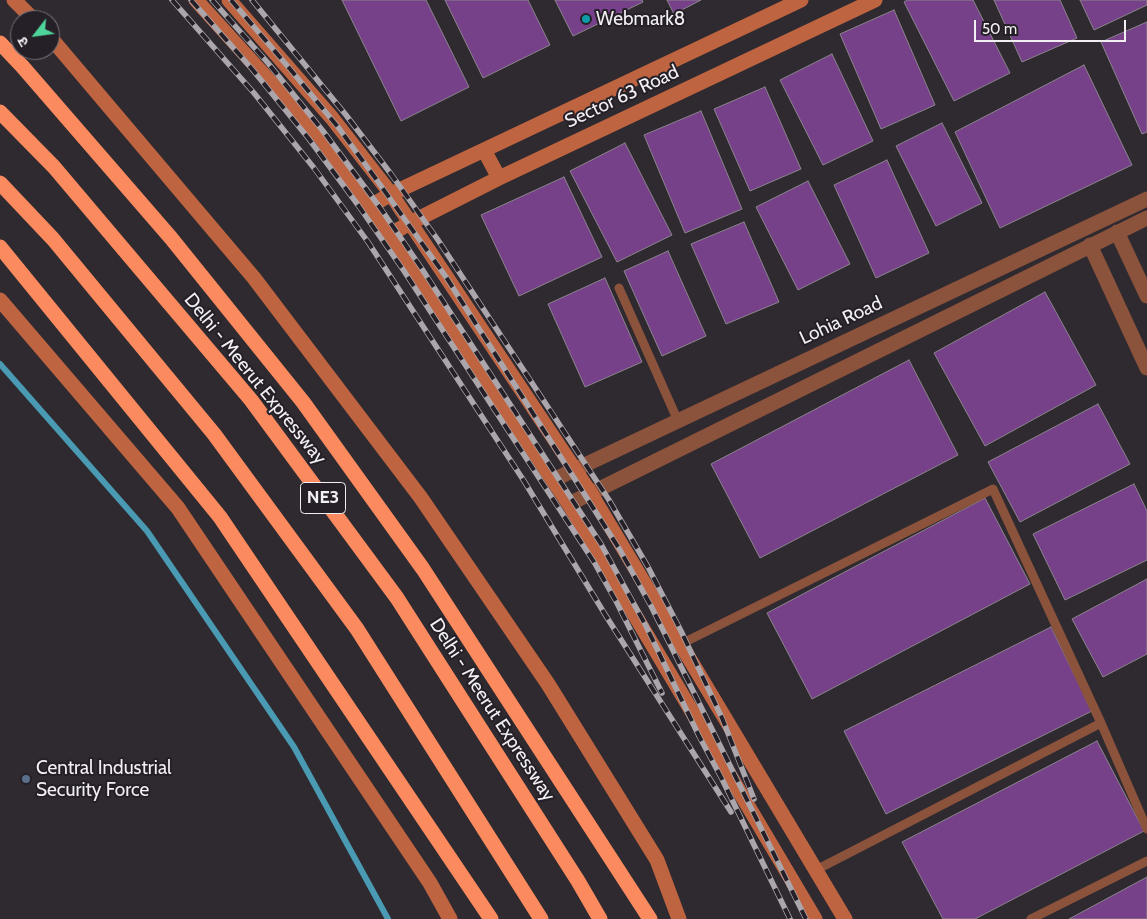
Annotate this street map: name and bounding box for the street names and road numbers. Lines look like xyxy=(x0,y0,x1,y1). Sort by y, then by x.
street label: Sector 63 Road xyxy=(561,61,683,133)
street label: Delhi - Meerut Expressway xyxy=(179,289,331,469)
street label: Lohia Road xyxy=(796,292,886,350)
road number: NE3 xyxy=(300,482,346,514)
street label: Delhi - Meerut Expressway xyxy=(424,614,560,806)

